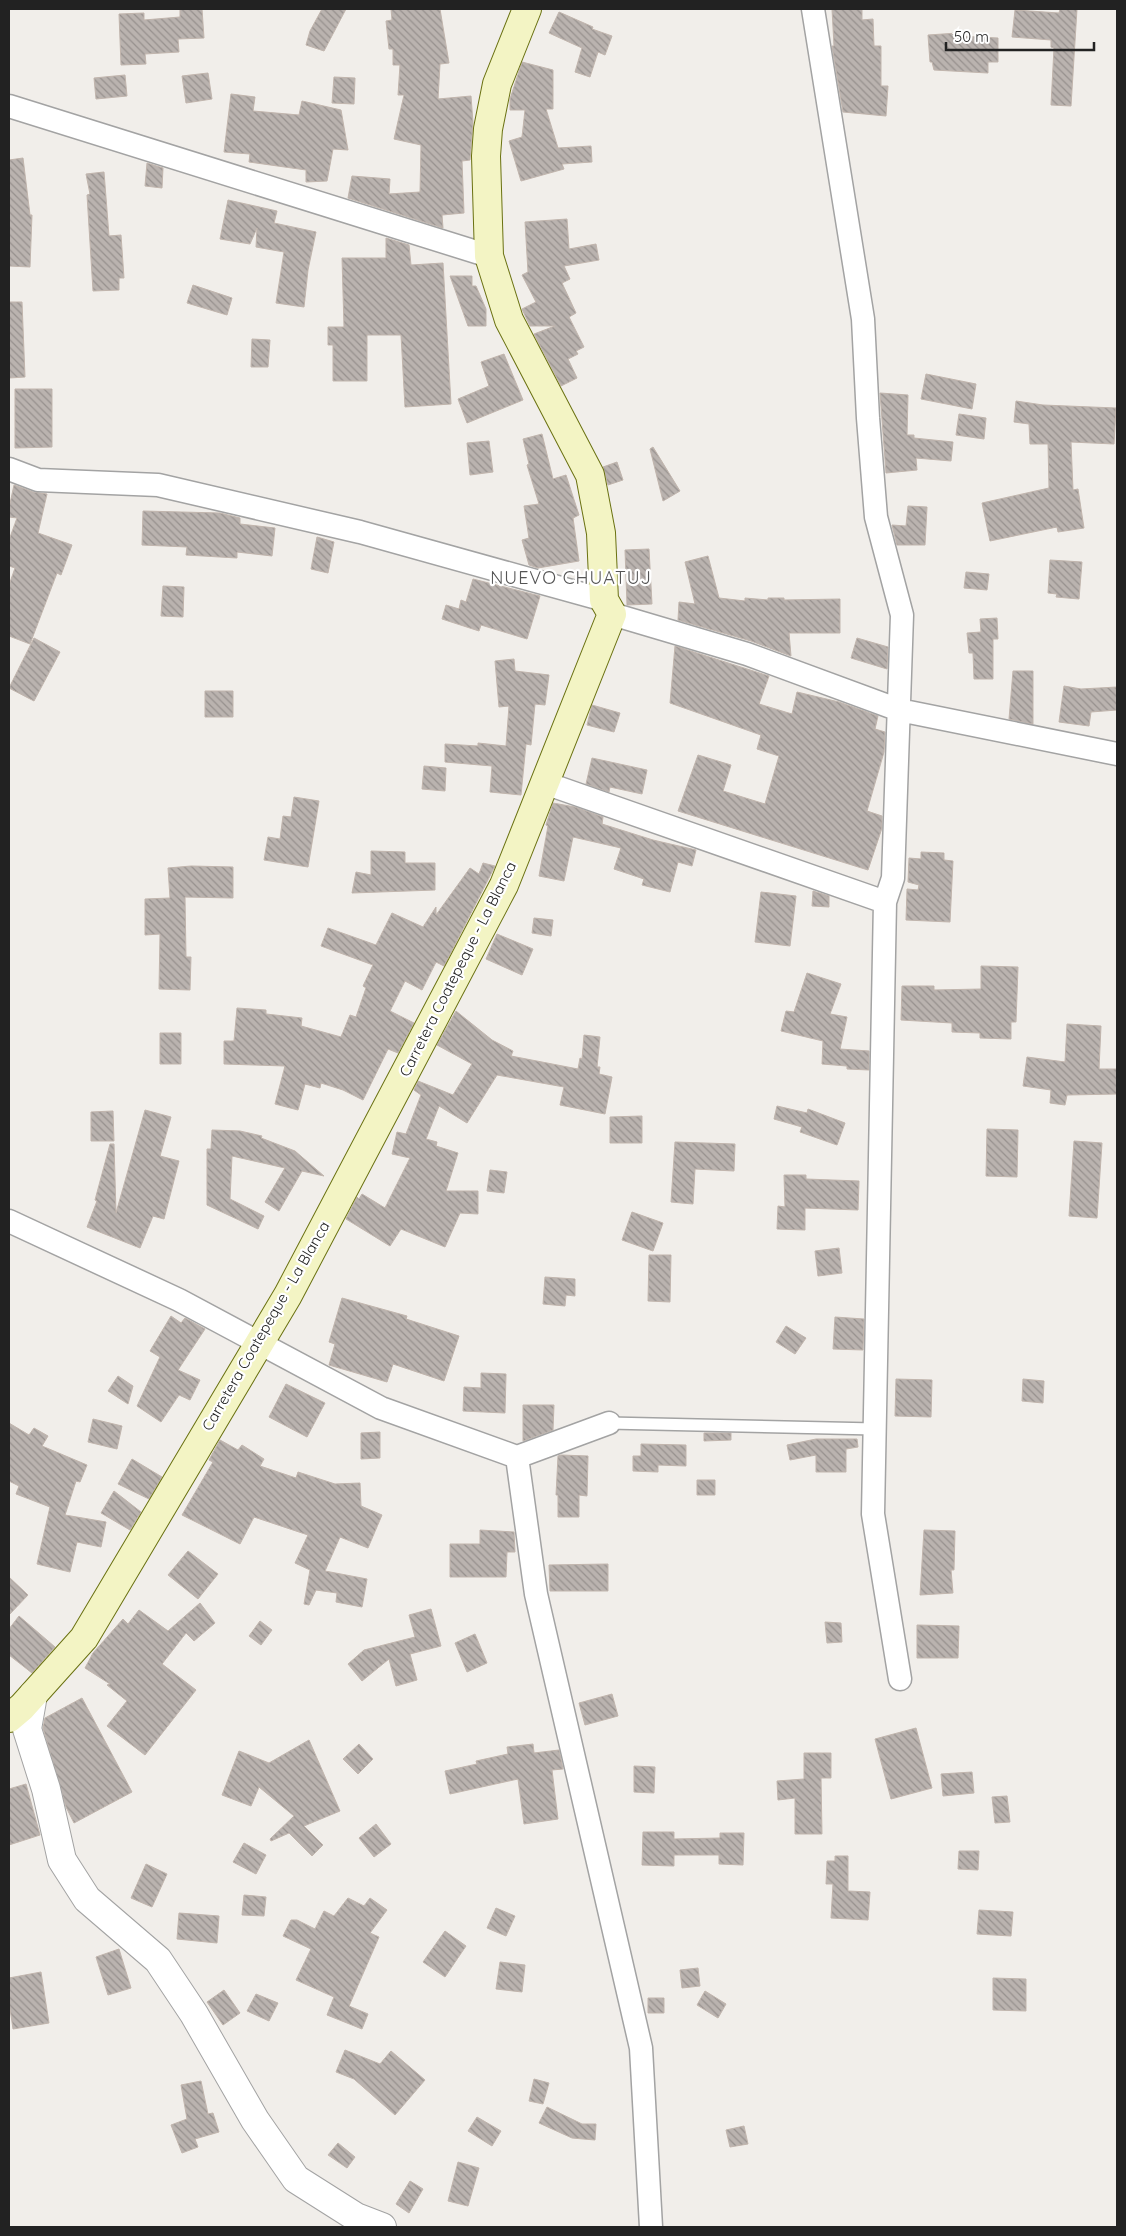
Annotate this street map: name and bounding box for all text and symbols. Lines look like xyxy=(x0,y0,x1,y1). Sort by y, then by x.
scale bar xyxy=(946,20,1094,52)
text: 50 m xyxy=(954,27,989,46)
district label: NUEVO CHUATUJ xyxy=(490,566,652,589)
street label: Carretera Coatepeque - La Blanca xyxy=(395,858,520,1080)
street label: Carretera Coatepeque - La Blanca xyxy=(198,1218,334,1434)

